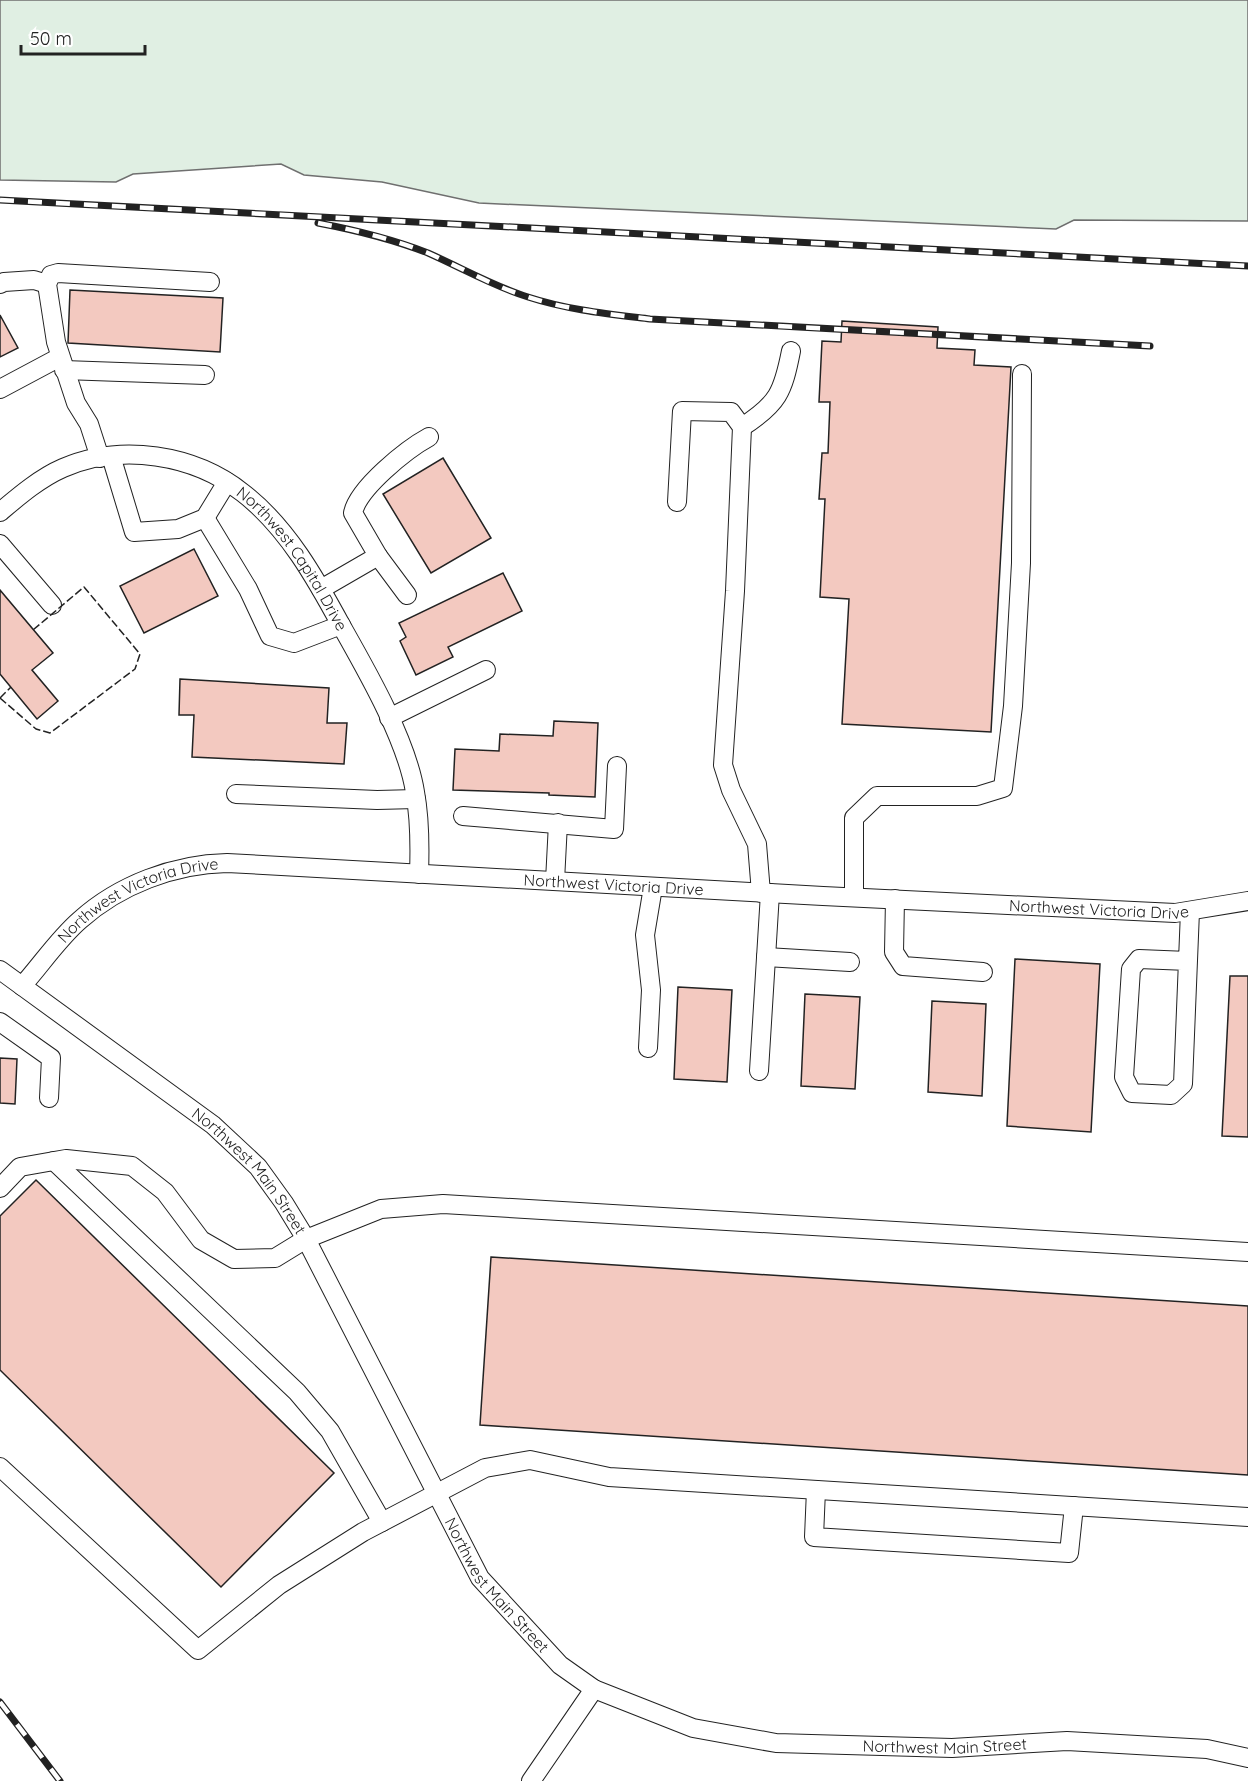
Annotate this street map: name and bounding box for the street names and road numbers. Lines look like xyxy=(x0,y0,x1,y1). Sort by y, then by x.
street label: Northwest Capital Drive xyxy=(233,482,352,634)
street label: Northwest Victoria Drive xyxy=(53,853,219,947)
street label: Northwest Victoria Drive xyxy=(523,869,704,899)
street label: Northwest Victoria Drive xyxy=(1009,895,1190,923)
street label: Northwest Main Street xyxy=(188,1103,311,1238)
street label: Northwest Main Street xyxy=(441,1514,553,1657)
street label: Northwest Main Street xyxy=(862,1733,1027,1758)

